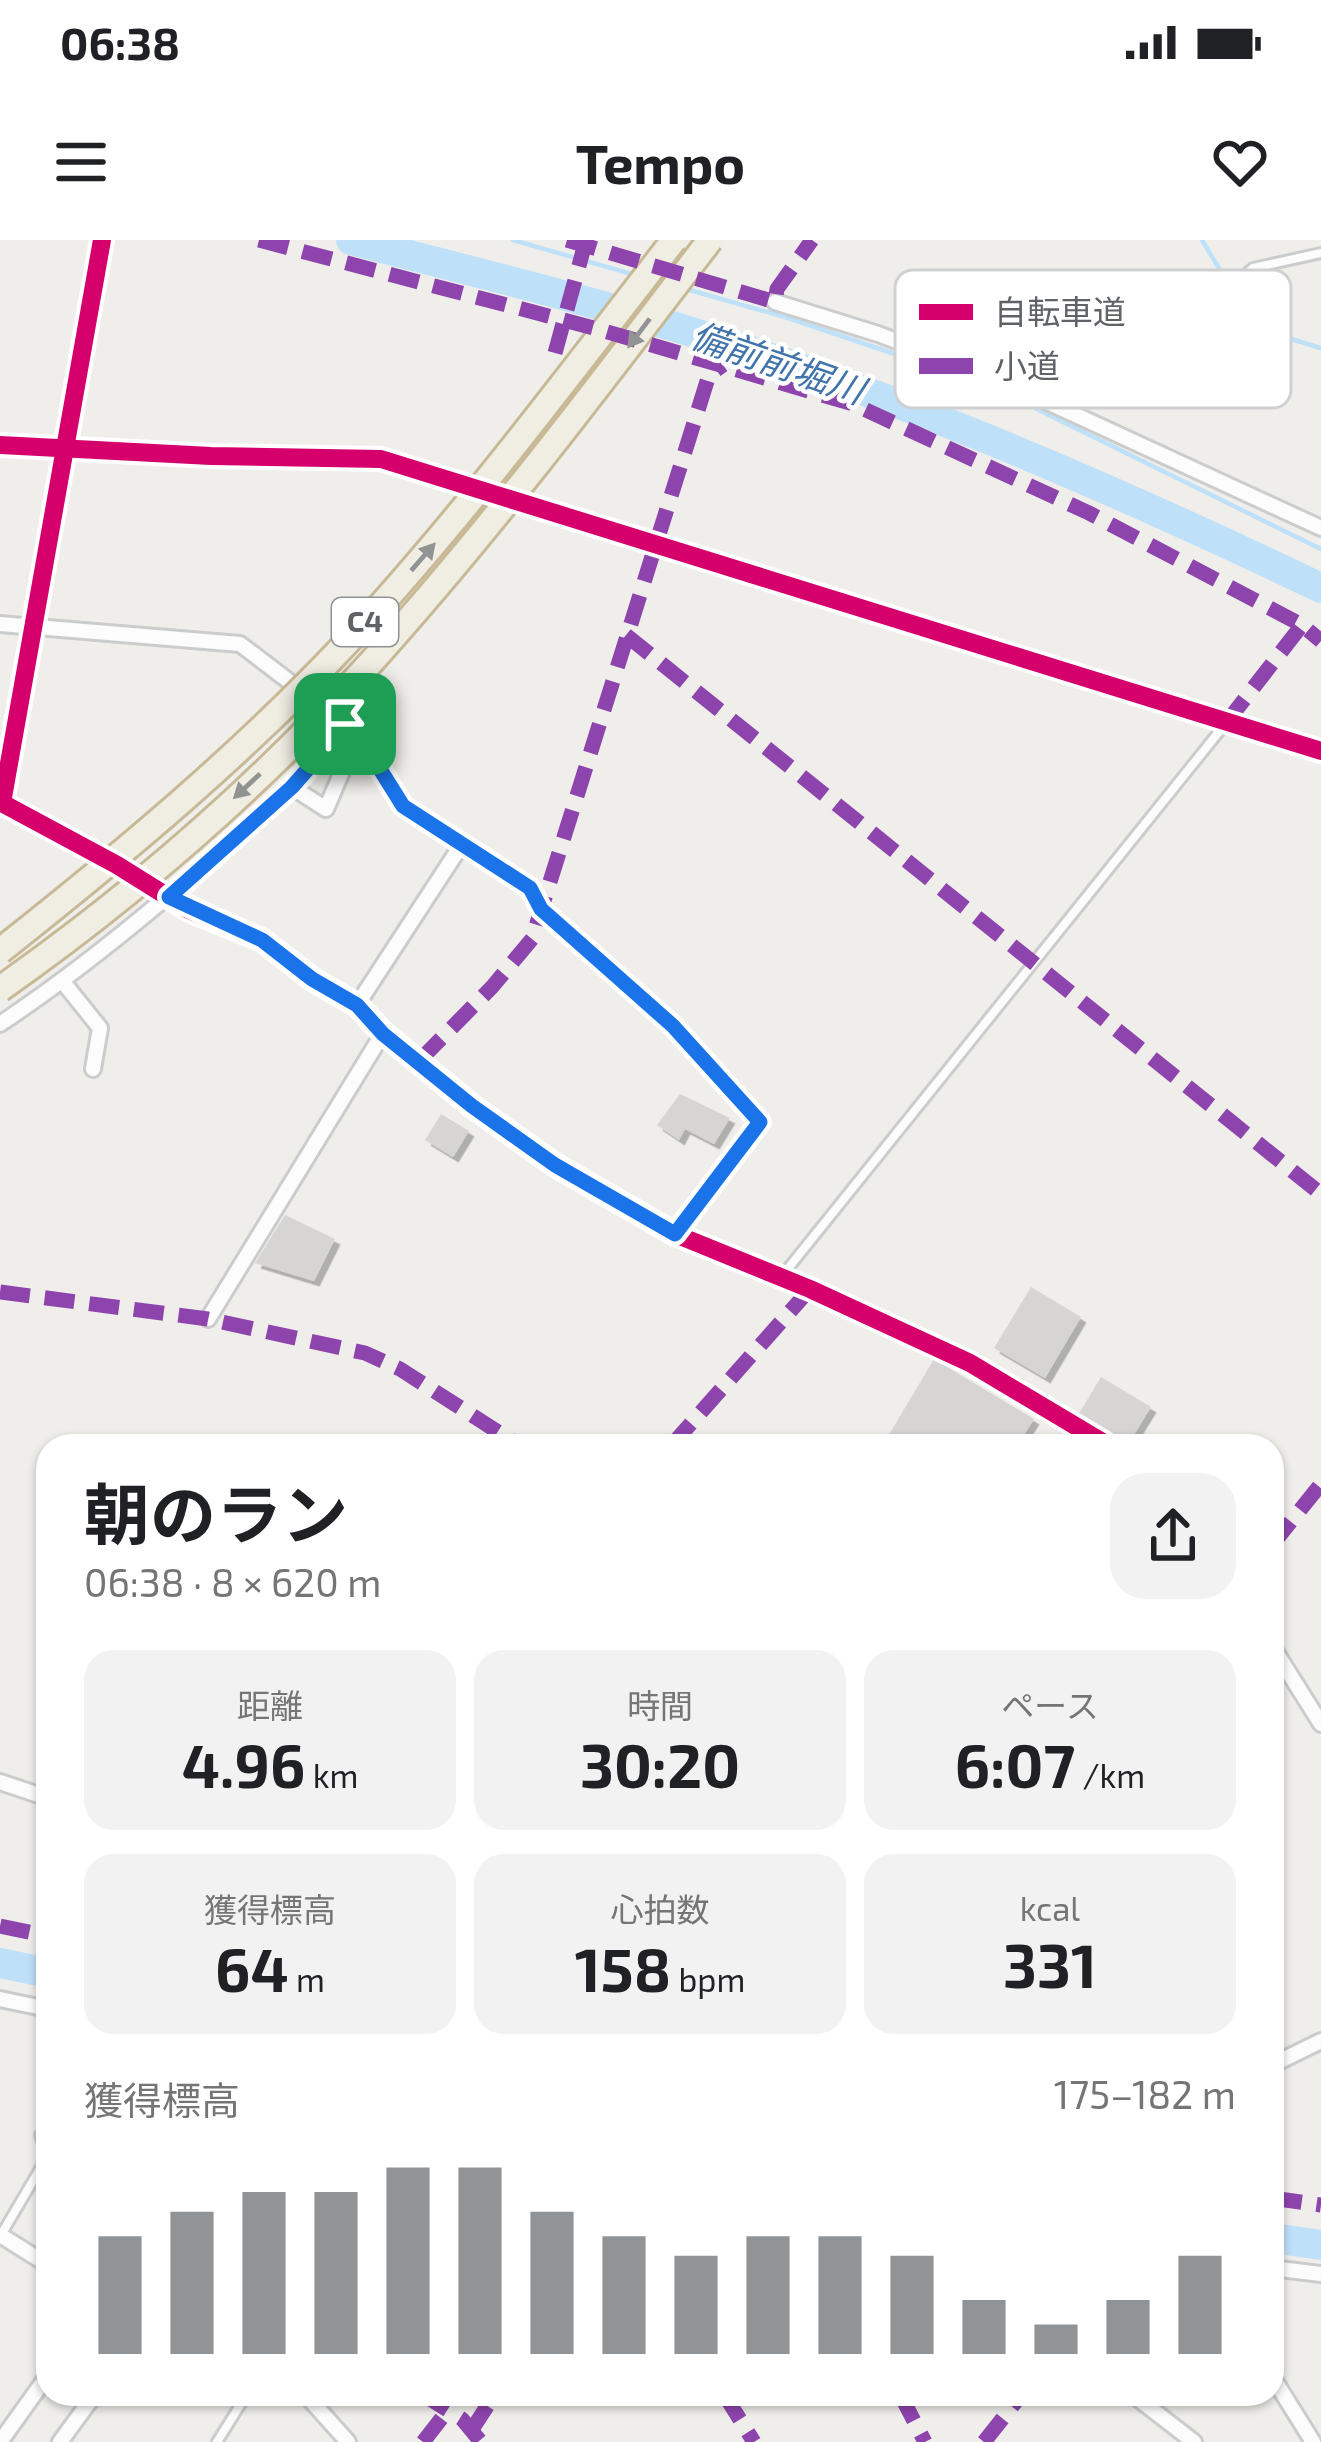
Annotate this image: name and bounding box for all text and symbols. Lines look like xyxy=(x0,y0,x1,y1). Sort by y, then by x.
text: 06:38 xyxy=(60,15,180,69)
icon: menu xyxy=(48,129,114,195)
icon: heart xyxy=(1207,129,1273,195)
text: Tempo xyxy=(576,130,745,195)
legend xyxy=(895,270,1291,408)
text: 自転車道 xyxy=(994,291,1126,331)
water label: 備前前堀川 xyxy=(686,312,874,413)
one-way arrow xyxy=(627,317,652,349)
text: 小道 xyxy=(994,345,1060,385)
one-way arrow xyxy=(409,542,436,572)
road number: C4 xyxy=(332,598,398,646)
pin xyxy=(294,673,396,775)
icon: arrive xyxy=(312,691,378,757)
one-way arrow xyxy=(233,772,262,799)
text: 朝のラン xyxy=(84,1473,348,1552)
button: share xyxy=(1110,1473,1236,1599)
text: 06:38 · 8 × 620 m xyxy=(84,1558,382,1605)
text: 距離 xyxy=(237,1685,303,1725)
text: 時間 xyxy=(627,1685,693,1725)
text: ペース xyxy=(1001,1685,1099,1725)
text: 4.96 xyxy=(182,1728,305,1800)
text: 30:20 xyxy=(580,1728,740,1800)
text: 6:07 xyxy=(955,1728,1075,1800)
text: km xyxy=(305,1755,358,1795)
text: /km xyxy=(1075,1755,1145,1795)
text: kcal xyxy=(1020,1888,1080,1928)
text: 獲得標高 xyxy=(204,1889,336,1929)
text: 心拍数 xyxy=(611,1889,710,1929)
text: 331 xyxy=(1003,1928,1097,2000)
text: 64 xyxy=(215,1932,289,2004)
text: 158 xyxy=(575,1932,671,2004)
text: m xyxy=(289,1959,325,1999)
text: bpm xyxy=(671,1959,745,1999)
text: 175–182 m xyxy=(1054,2070,1236,2117)
text: 獲得標高 xyxy=(84,2076,240,2123)

